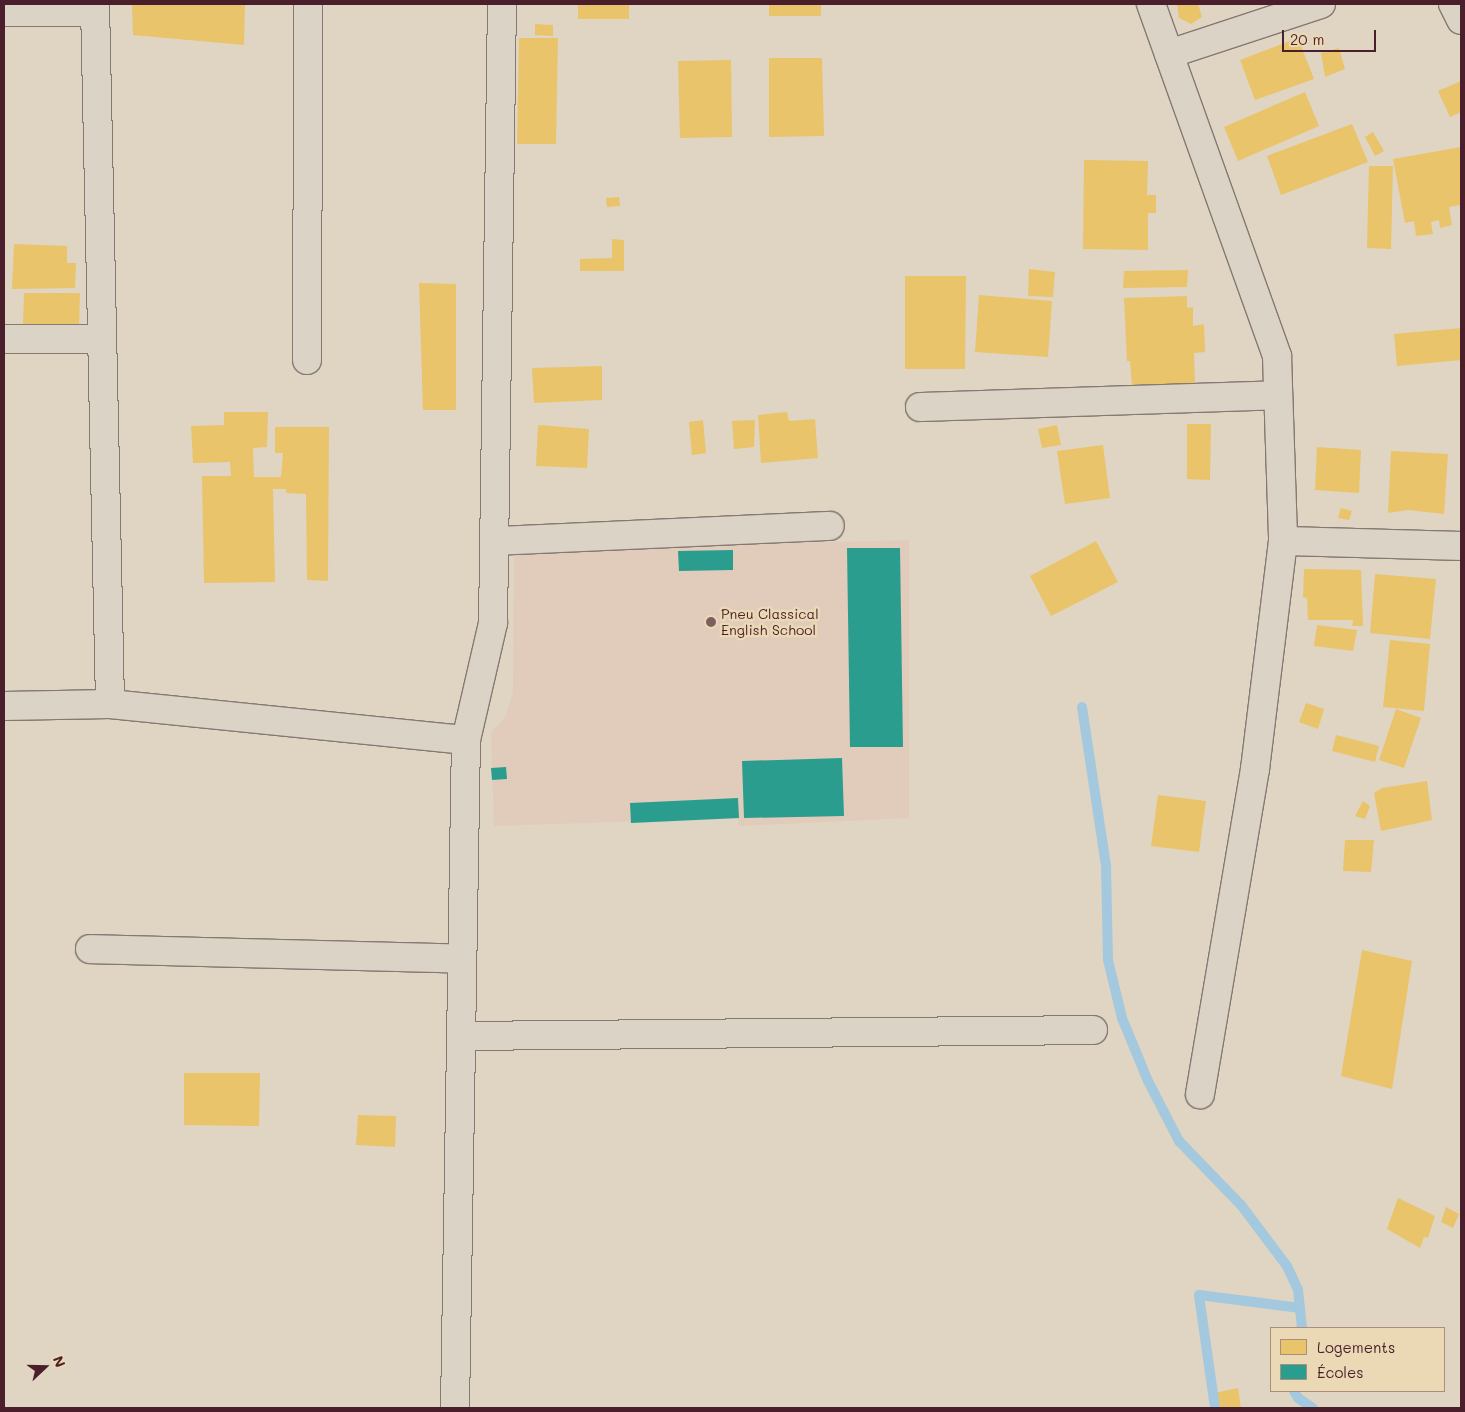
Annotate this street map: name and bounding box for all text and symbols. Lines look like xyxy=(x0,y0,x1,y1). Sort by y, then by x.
scale bar xyxy=(1285,20,1379,52)
text: 20 m xyxy=(1290,29,1324,49)
place label: Pneu Classical English School xyxy=(721,606,819,638)
marker: Pneu Classical English School xyxy=(705,616,717,628)
legend xyxy=(1270,1327,1445,1392)
text: Logements xyxy=(1317,1337,1395,1357)
north arrow xyxy=(20,1342,70,1392)
text: N xyxy=(49,1353,70,1370)
text: Écoles xyxy=(1317,1362,1364,1382)

